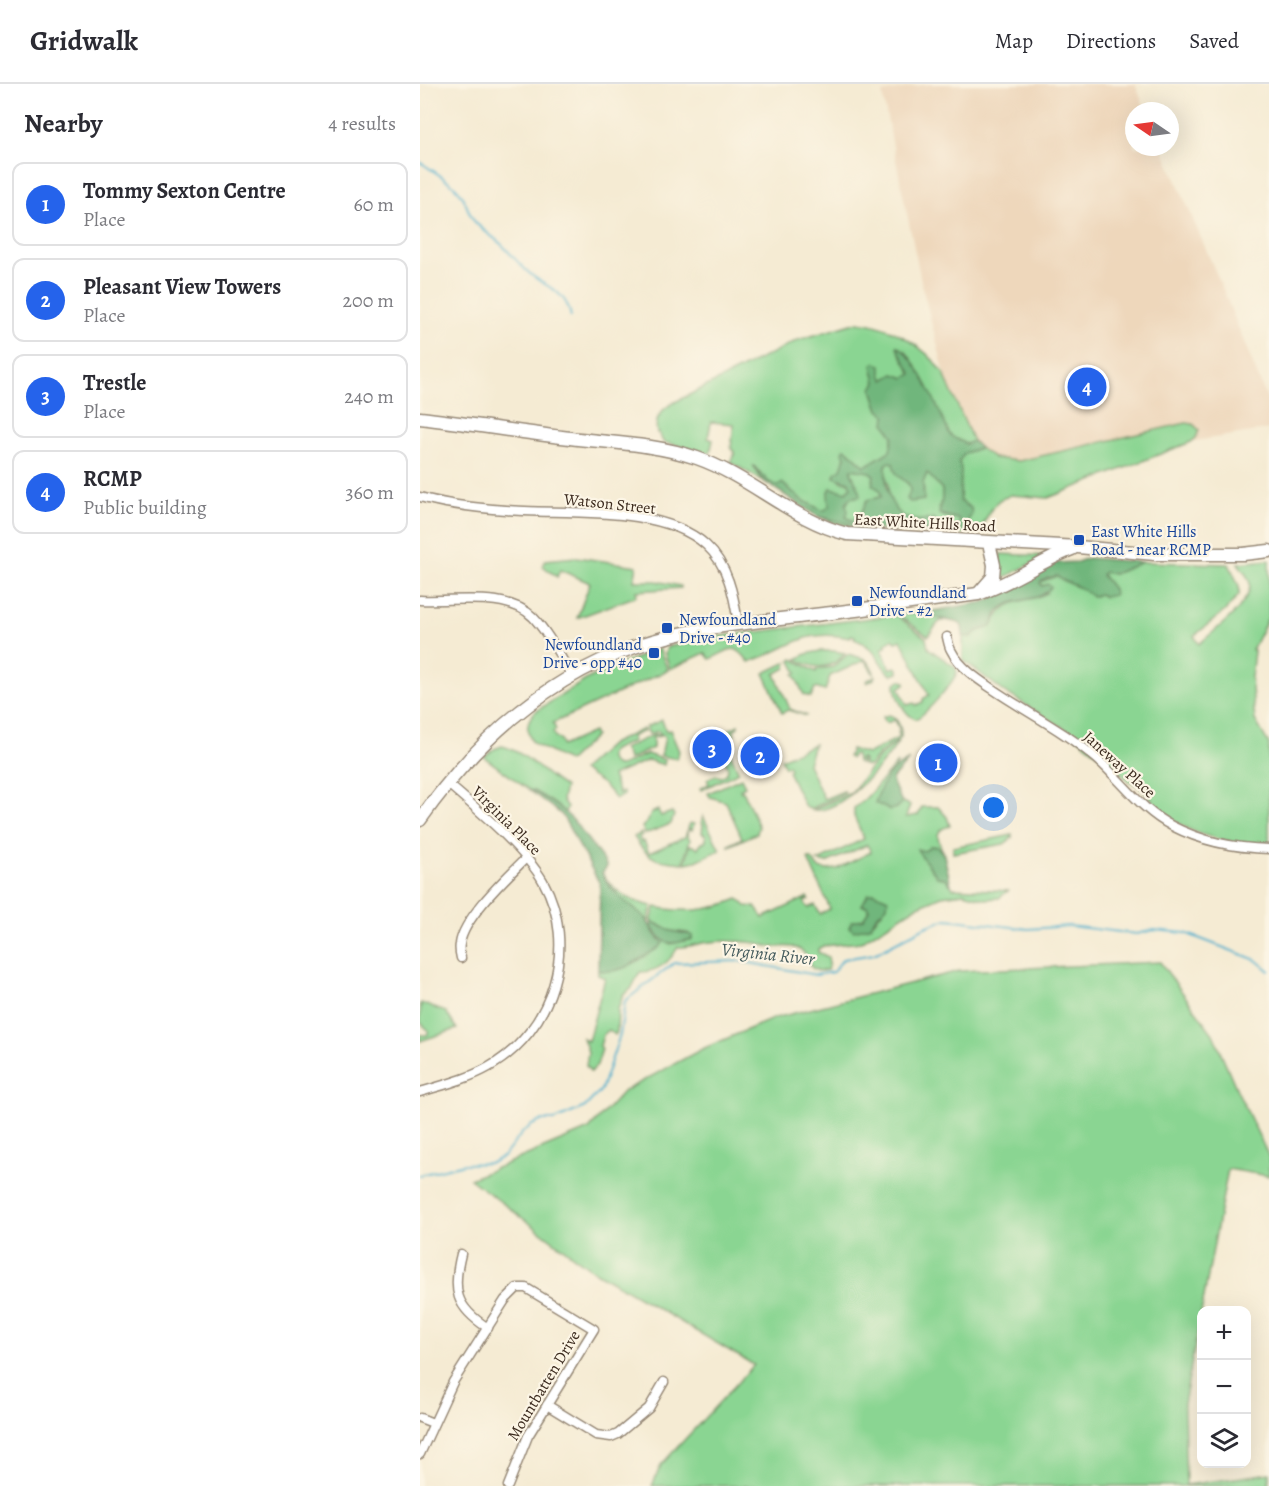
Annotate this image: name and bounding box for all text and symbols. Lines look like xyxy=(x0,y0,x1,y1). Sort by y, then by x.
text: Gridwalk xyxy=(30,22,138,60)
text: Map xyxy=(995,27,1033,55)
text: Directions xyxy=(1066,27,1156,55)
text: Saved xyxy=(1189,27,1239,55)
north arrow xyxy=(1125,102,1179,156)
text: Nearby xyxy=(24,106,103,141)
text: 4 results xyxy=(328,110,396,137)
text: Tommy Sexton Centre xyxy=(83,176,286,206)
text: 1 xyxy=(42,191,49,218)
text: 60 m xyxy=(354,191,394,218)
text: Place xyxy=(83,206,125,233)
text: Pleasant View Towers xyxy=(83,272,281,302)
text: 2 xyxy=(41,287,50,314)
text: 200 m xyxy=(343,287,394,314)
text: Place xyxy=(83,302,125,329)
pin: 4 xyxy=(1068,364,1106,410)
text: Trestle xyxy=(83,368,146,398)
text: 3 xyxy=(41,383,50,410)
text: 240 m xyxy=(344,383,394,410)
text: Place xyxy=(83,398,125,425)
text: RCMP xyxy=(83,464,142,494)
text: 4 xyxy=(41,479,50,506)
text: 360 m xyxy=(345,479,394,506)
street label: Watson Street xyxy=(562,488,657,520)
text: Public building xyxy=(83,494,207,521)
street label: East White Hills Road xyxy=(853,508,997,538)
place label: East White Hills Road - near RCMP xyxy=(1091,521,1211,561)
marker: East White Hills Road - near RCMP xyxy=(1072,533,1086,547)
place label: Newfoundland Drive - #2 xyxy=(869,582,967,622)
marker: Newfoundland Drive - #2 xyxy=(850,594,864,608)
place label: Newfoundland Drive - #40 xyxy=(679,609,777,649)
marker: Newfoundland Drive - #40 xyxy=(660,621,674,635)
place label: Newfoundland Drive - opp #40 xyxy=(543,634,642,674)
marker: Newfoundland Drive - opp #40 xyxy=(647,646,661,660)
pin: 3 xyxy=(692,726,732,772)
street label: Janeway Place xyxy=(1078,726,1160,803)
pin: 2 xyxy=(740,734,780,778)
pin: 1 xyxy=(918,740,958,786)
street label: Virginia Place xyxy=(466,780,546,860)
your location xyxy=(979,793,1008,822)
water label: Virginia River xyxy=(720,937,817,971)
map controls xyxy=(1197,1306,1251,1468)
button: + xyxy=(1197,1306,1251,1360)
street label: Mountbatten Drive xyxy=(502,1326,585,1445)
button: − xyxy=(1197,1360,1251,1414)
button: layers xyxy=(1197,1414,1251,1468)

